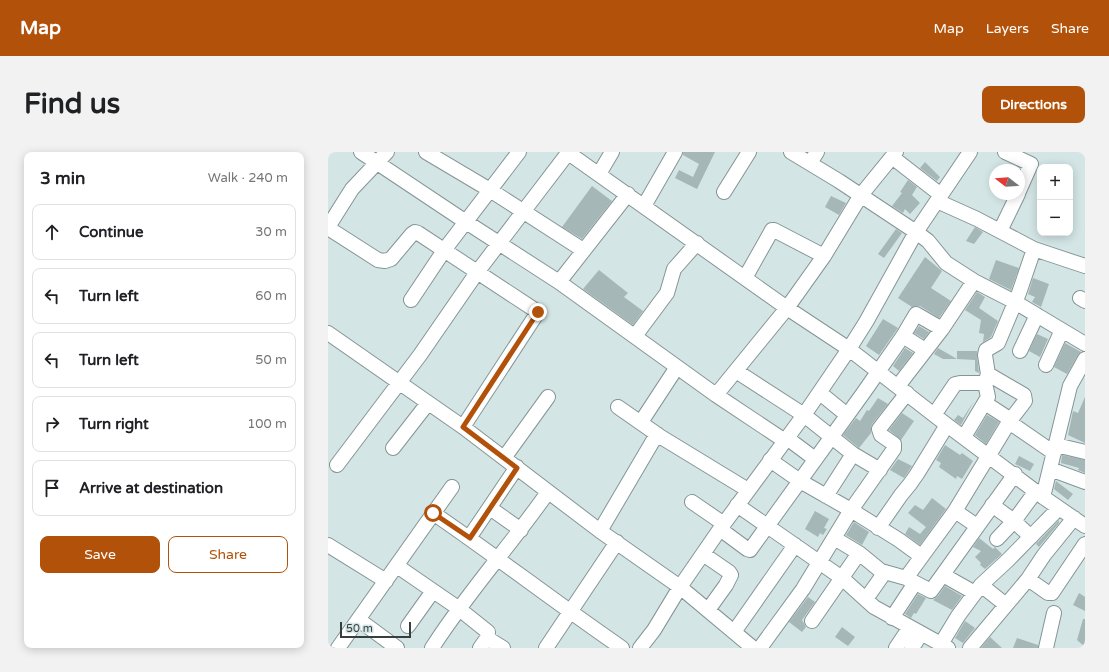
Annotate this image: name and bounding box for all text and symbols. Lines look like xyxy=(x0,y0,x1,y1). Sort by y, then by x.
text: Map xyxy=(20,17,61,39)
text: Map xyxy=(934,20,964,37)
text: Layers xyxy=(986,20,1029,37)
text: Share xyxy=(1051,20,1089,37)
button: Directions xyxy=(982,86,1085,123)
text: Find us xyxy=(24,87,120,121)
north arrow xyxy=(989,164,1025,200)
map controls xyxy=(1037,164,1073,236)
button: + xyxy=(1037,164,1073,200)
text: 3 min xyxy=(40,168,85,189)
text: Walk · 240 m xyxy=(208,170,288,186)
button: − xyxy=(1037,200,1073,236)
icon: ahead xyxy=(41,221,63,243)
text: Continue xyxy=(79,223,143,241)
text: 30 m xyxy=(255,224,287,240)
icon: left xyxy=(41,285,63,307)
text: Turn left xyxy=(79,287,139,305)
text: 60 m xyxy=(255,288,287,304)
route end xyxy=(529,303,547,321)
icon: left xyxy=(41,349,63,371)
text: Turn left xyxy=(79,351,139,369)
text: 50 m xyxy=(255,352,287,368)
icon: right xyxy=(41,413,63,435)
text: Turn right xyxy=(79,415,149,433)
text: 100 m xyxy=(247,416,287,432)
icon: arrive xyxy=(41,477,63,499)
text: Arrive at destination xyxy=(79,479,223,497)
route start xyxy=(424,504,442,522)
button: Save xyxy=(40,536,160,573)
button: Share xyxy=(168,536,288,573)
scale bar xyxy=(340,620,411,639)
text: 50 m xyxy=(346,622,373,635)

